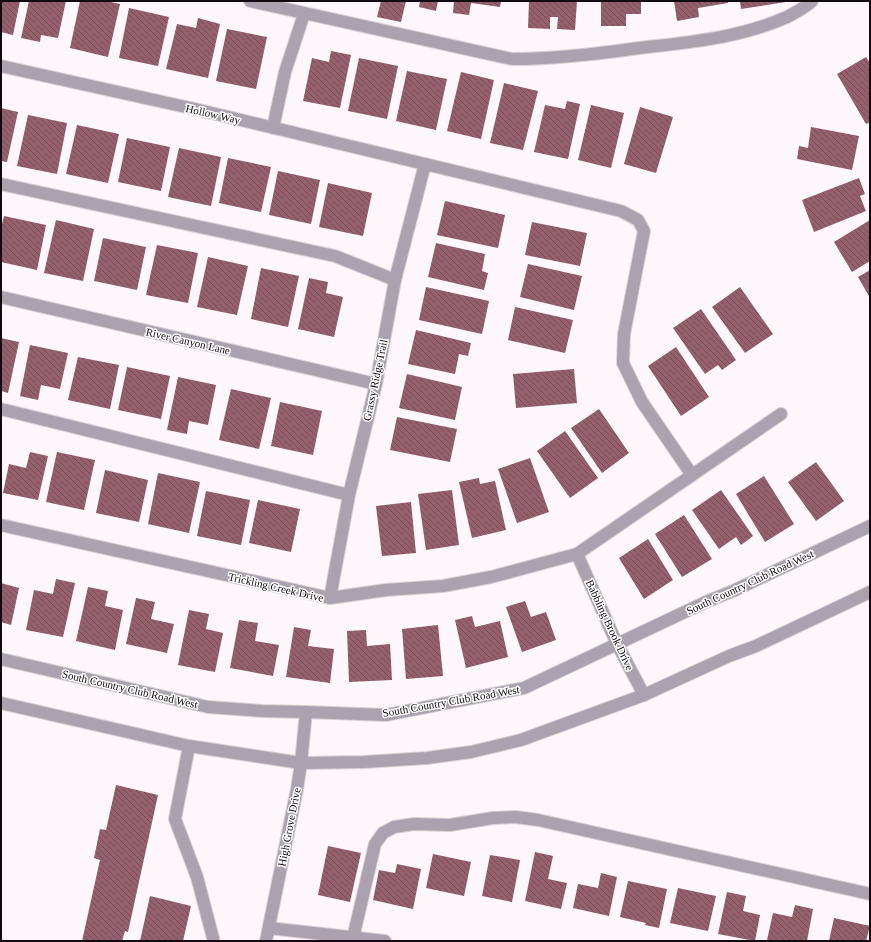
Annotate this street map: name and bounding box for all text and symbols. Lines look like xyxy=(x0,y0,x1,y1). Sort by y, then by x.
street label: Hollow Way xyxy=(185,102,242,126)
street label: River Canyon Lane xyxy=(145,325,231,357)
street label: Grassy Ridge Trail xyxy=(360,338,390,422)
street label: South Country Club Road West xyxy=(685,547,815,617)
street label: Trickling Creek Drive xyxy=(227,570,325,604)
street label: Babbling Brook Drive xyxy=(584,578,636,672)
street label: South Country Club Road West xyxy=(61,668,199,710)
street label: South Country Club Road West xyxy=(382,683,520,719)
street label: High Grove Drive xyxy=(275,786,303,867)

